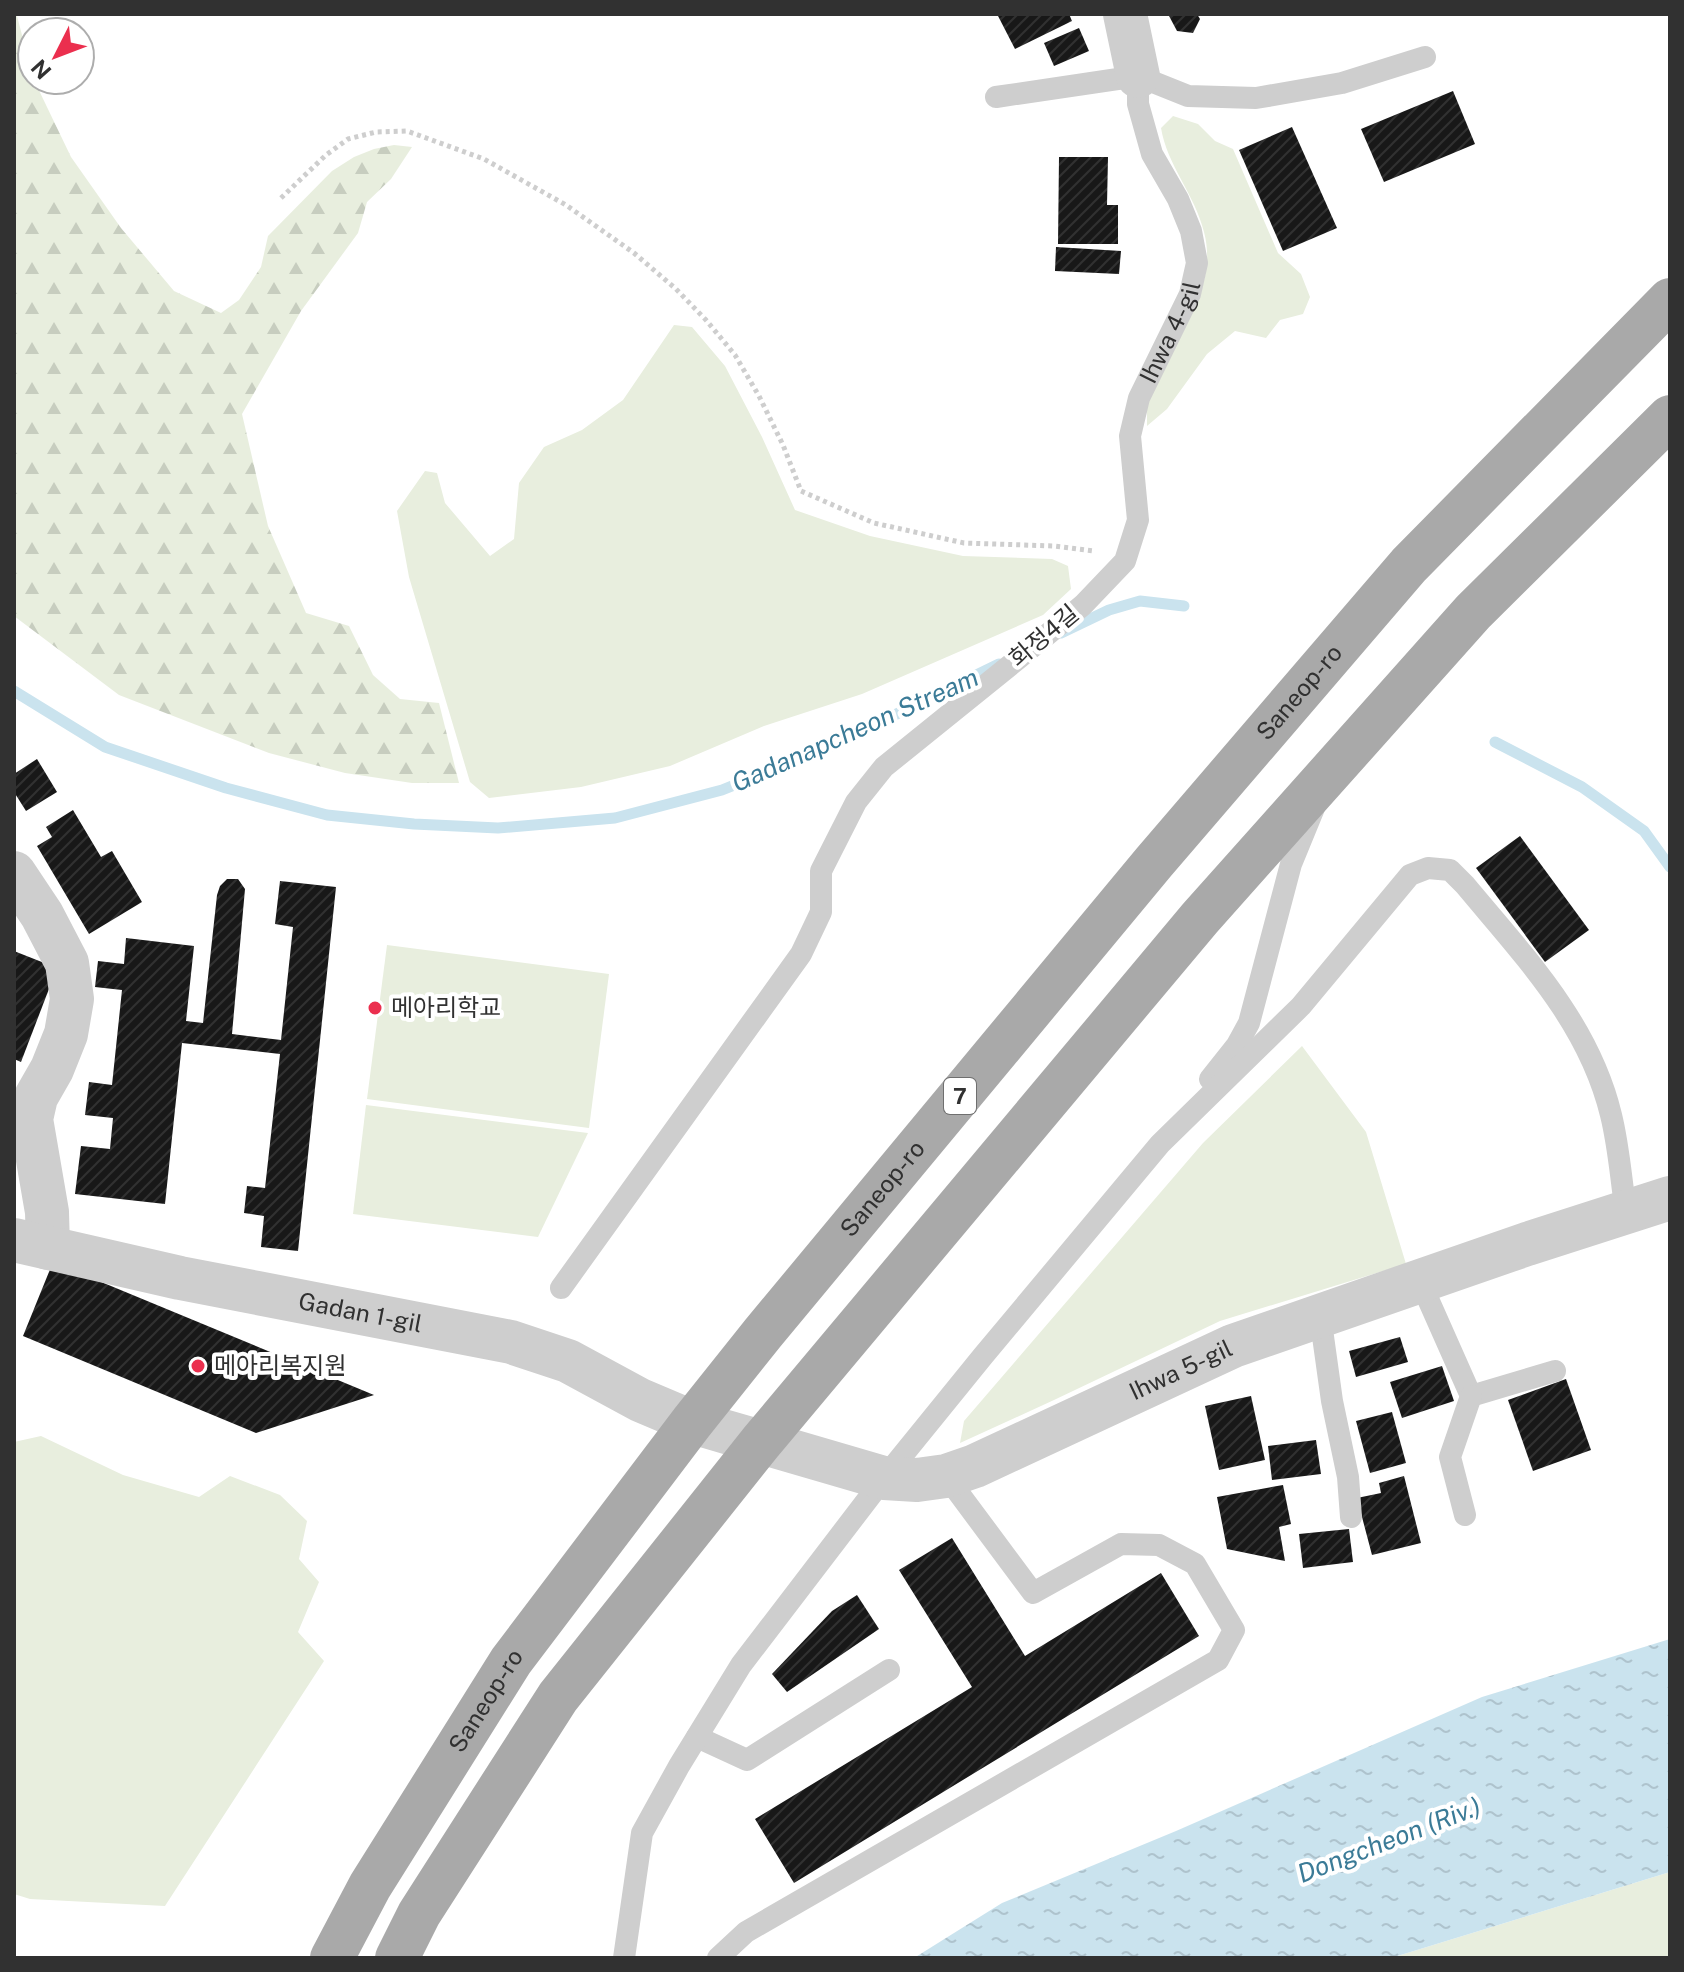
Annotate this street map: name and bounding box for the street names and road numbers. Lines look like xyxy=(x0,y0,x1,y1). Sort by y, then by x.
street label: Ihwa 4-gil xyxy=(1133,279,1205,388)
street label: 화정4길 xyxy=(1003,598,1084,672)
street label: Saneop-ro xyxy=(1250,639,1347,745)
road number: 7 xyxy=(944,1078,976,1114)
street label: Saneop-ro xyxy=(834,1134,930,1242)
street label: Gadan 1-gil xyxy=(296,1286,425,1338)
street label: Ihwa 5-gil xyxy=(1125,1333,1237,1405)
street label: Saneop-ro xyxy=(442,1643,528,1757)

